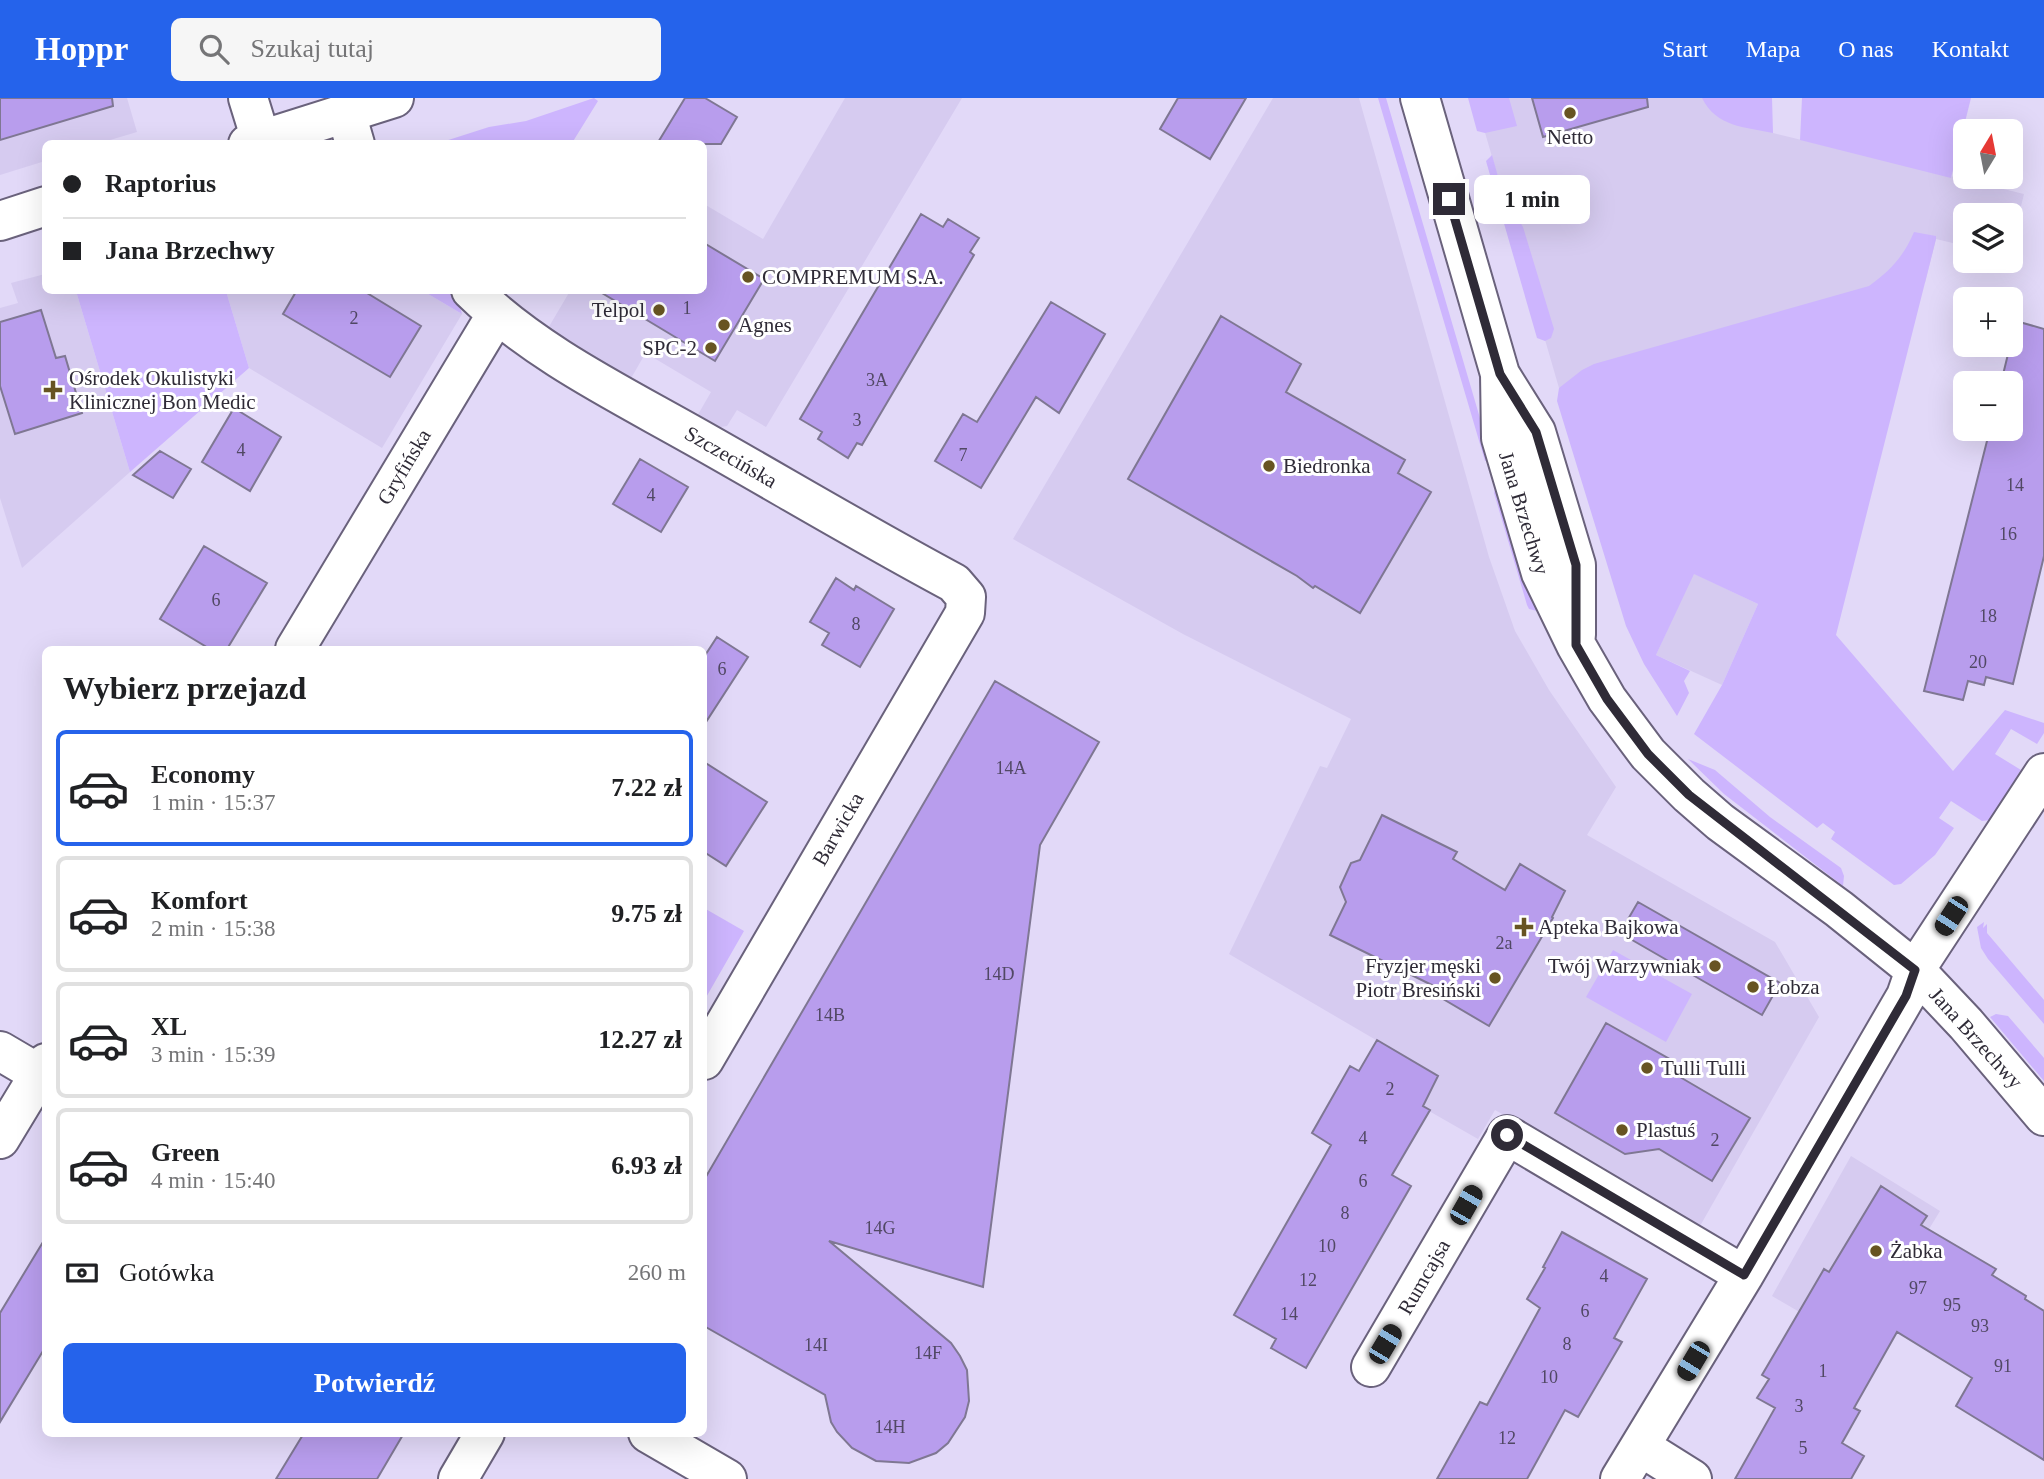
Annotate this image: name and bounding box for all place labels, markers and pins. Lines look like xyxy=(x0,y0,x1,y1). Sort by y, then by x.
marker: Netto xyxy=(1562,105,1578,121)
place label: Netto xyxy=(1547,125,1593,149)
place label: COMPREMUM S.A. xyxy=(762,265,943,289)
marker: COMPREMUM S.A. xyxy=(740,269,756,285)
place label: Telpol xyxy=(592,298,645,322)
marker: Telpol xyxy=(651,302,667,318)
place label: Agnes xyxy=(738,313,792,337)
marker: Agnes xyxy=(716,317,732,333)
place label: SPC-2 xyxy=(642,336,697,360)
marker: SPC-2 xyxy=(703,340,719,356)
place label: Ośrodek Okulistyki Klinicznej Bon Medic xyxy=(69,366,256,414)
marker: Ośrodek Okulistyki Klinicznej Bon Medic xyxy=(43,380,63,400)
place label: Biedronka xyxy=(1283,454,1371,478)
marker: Biedronka xyxy=(1261,458,1277,474)
place label: Apteka Bajkowa xyxy=(1538,915,1679,939)
marker: Apteka Bajkowa xyxy=(1516,919,1532,935)
place label: Fryzjer męski Piotr Bresiński xyxy=(1356,954,1481,1002)
place label: Twój Warzywniak xyxy=(1548,954,1701,978)
marker: Twój Warzywniak xyxy=(1707,958,1723,974)
marker: Fryzjer męski Piotr Bresiński xyxy=(1487,970,1503,986)
place label: Łobza xyxy=(1767,975,1820,999)
marker: Łobza xyxy=(1745,979,1761,995)
place label: Tulli Tulli xyxy=(1661,1056,1746,1080)
marker: Tulli Tulli xyxy=(1639,1060,1655,1076)
place label: Plastuś xyxy=(1636,1118,1696,1142)
marker: Plastuś xyxy=(1614,1122,1630,1138)
place label: Żabka xyxy=(1890,1239,1943,1263)
marker: Żabka xyxy=(1868,1243,1884,1259)

